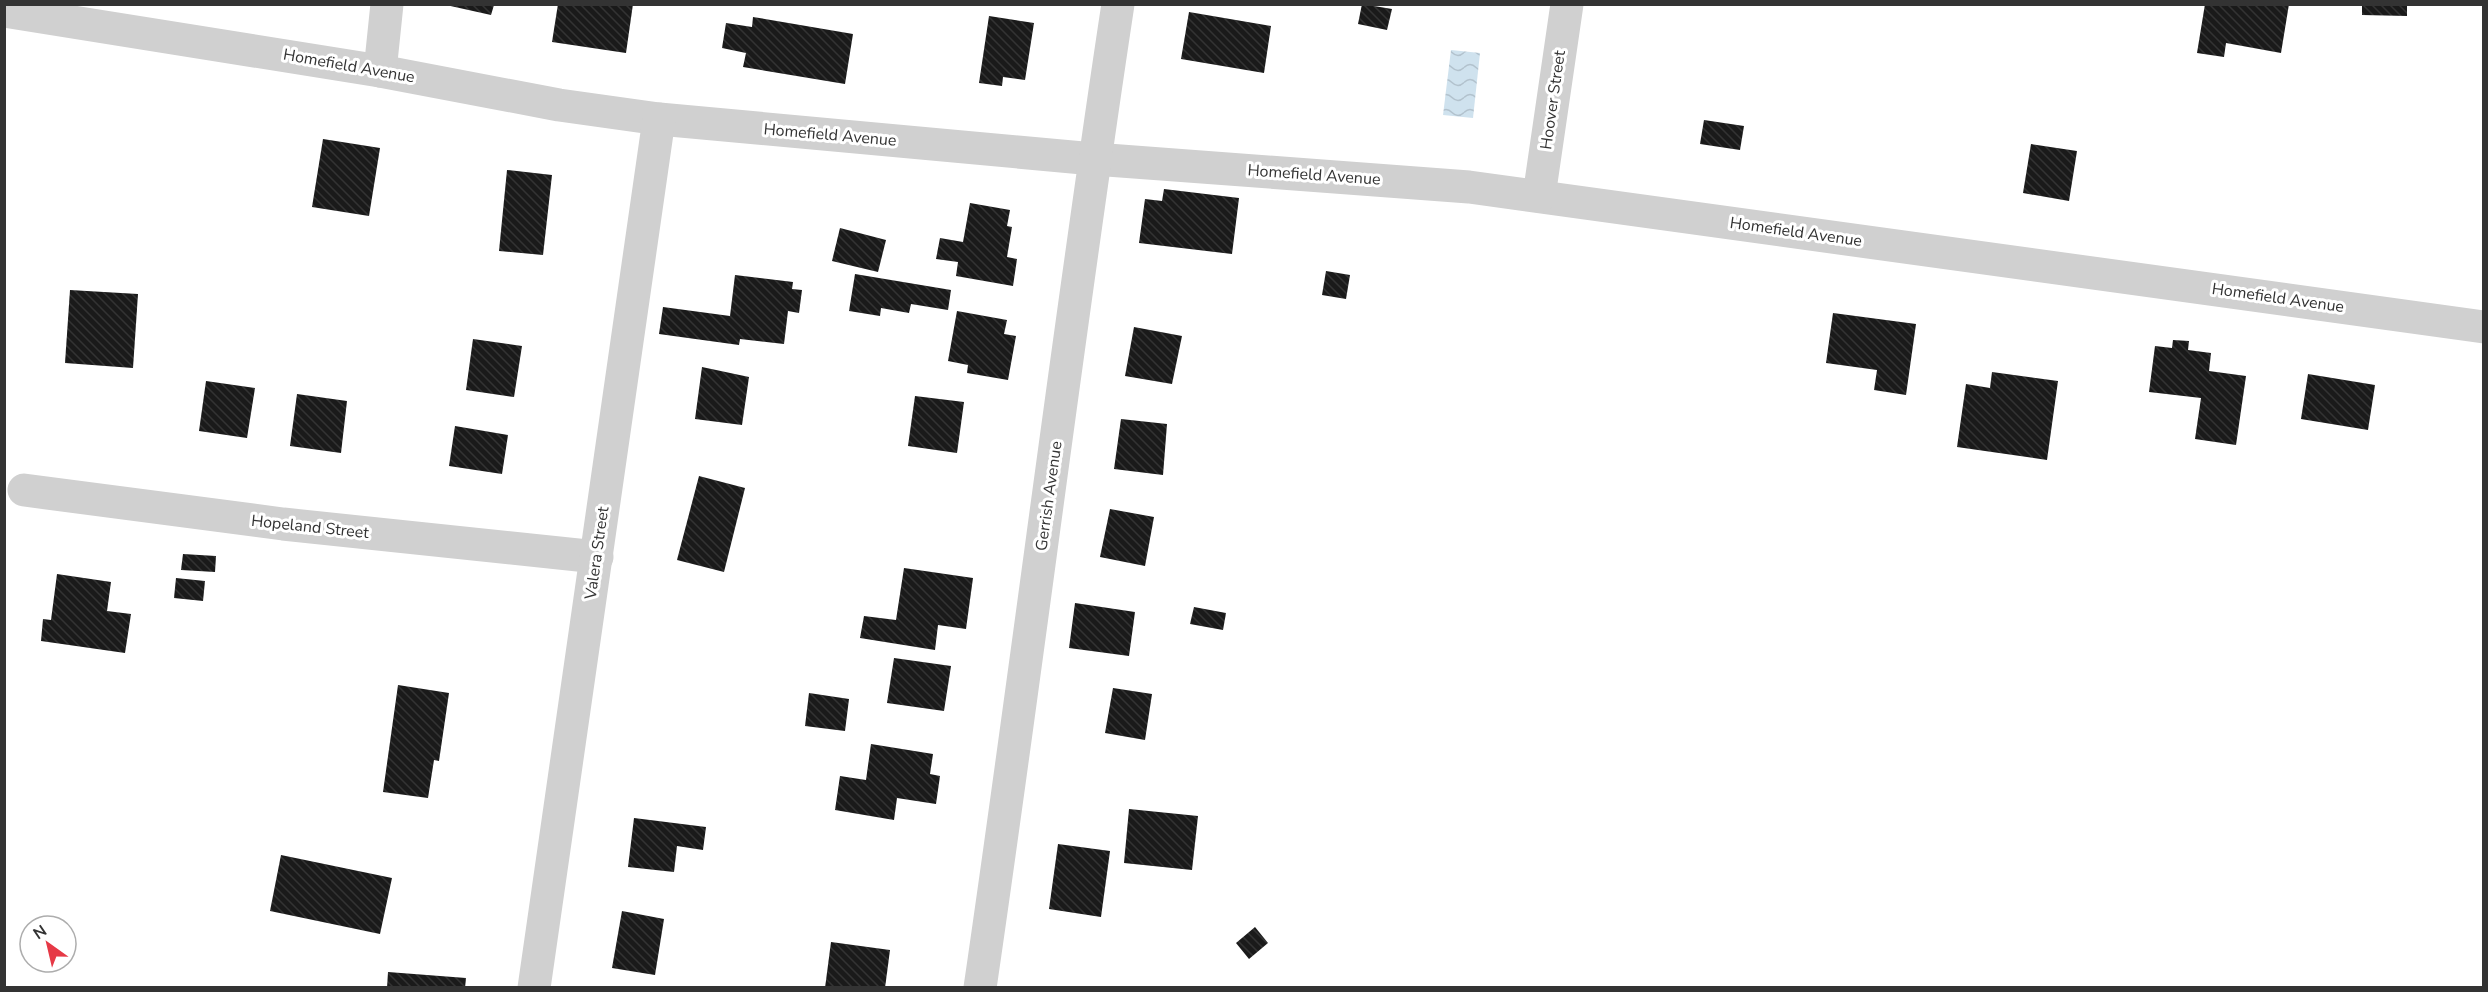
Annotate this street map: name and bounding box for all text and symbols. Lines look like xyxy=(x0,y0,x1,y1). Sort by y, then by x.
street label: Homefield Avenue xyxy=(281,44,417,88)
street label: Hoover Street xyxy=(1535,49,1571,151)
street label: Homefield Avenue xyxy=(763,118,897,152)
street label: Homefield Avenue xyxy=(1247,159,1381,191)
street label: Homefield Avenue xyxy=(1728,212,1864,252)
street label: Homefield Avenue xyxy=(2210,278,2346,318)
street label: Gerrish Avenue xyxy=(1030,440,1068,552)
street label: Valera Street xyxy=(579,505,614,602)
street label: Hopeland Street xyxy=(250,510,370,544)
north arrow xyxy=(18,914,78,974)
text: N xyxy=(29,920,51,945)

